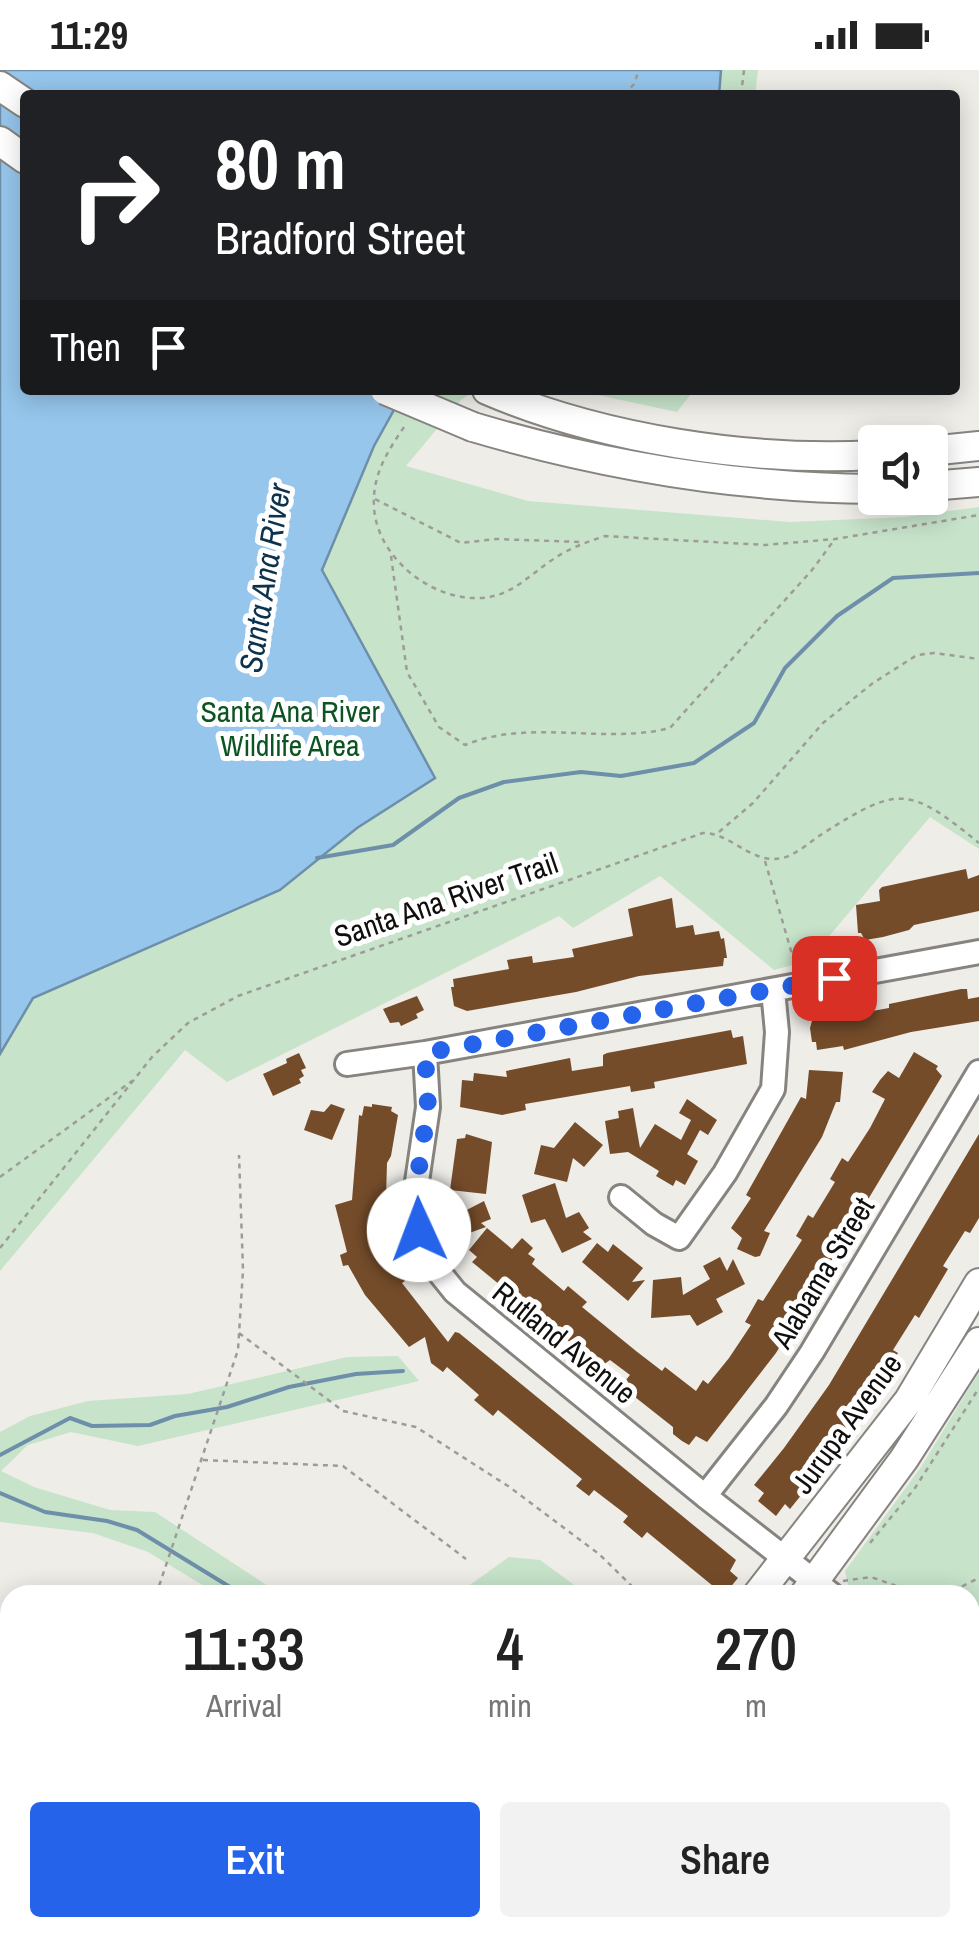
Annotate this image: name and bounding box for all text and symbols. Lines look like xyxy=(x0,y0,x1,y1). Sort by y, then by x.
text: 11:29 xyxy=(50,10,128,61)
text: 80 m xyxy=(215,117,346,211)
icon: right xyxy=(50,130,180,260)
text: Bradford Street xyxy=(215,207,465,268)
icon: arrive xyxy=(141,320,196,375)
text: Then xyxy=(50,322,121,373)
map controls xyxy=(858,425,948,515)
button: sound xyxy=(858,425,948,515)
water label: Santa Ana River xyxy=(228,479,301,676)
park label: Santa Ana River Wildlife Area xyxy=(200,691,380,765)
street label: Santa Ana River Trail xyxy=(329,842,563,956)
pin xyxy=(792,936,877,1021)
icon: arrive xyxy=(807,951,862,1006)
position arrow xyxy=(367,1178,471,1282)
street label: Alabama Street xyxy=(761,1189,883,1356)
street label: Rutland Avenue xyxy=(485,1272,645,1412)
street label: Jurupa Avenue xyxy=(782,1345,910,1501)
text: 11:33 xyxy=(183,1608,305,1689)
text: 4 xyxy=(496,1608,524,1689)
text: 270 xyxy=(715,1608,797,1689)
text: Arrival xyxy=(206,1684,282,1727)
text: min xyxy=(488,1684,532,1727)
text: m xyxy=(745,1684,767,1727)
button: Exit xyxy=(30,1802,480,1917)
button: Share xyxy=(500,1802,950,1917)

